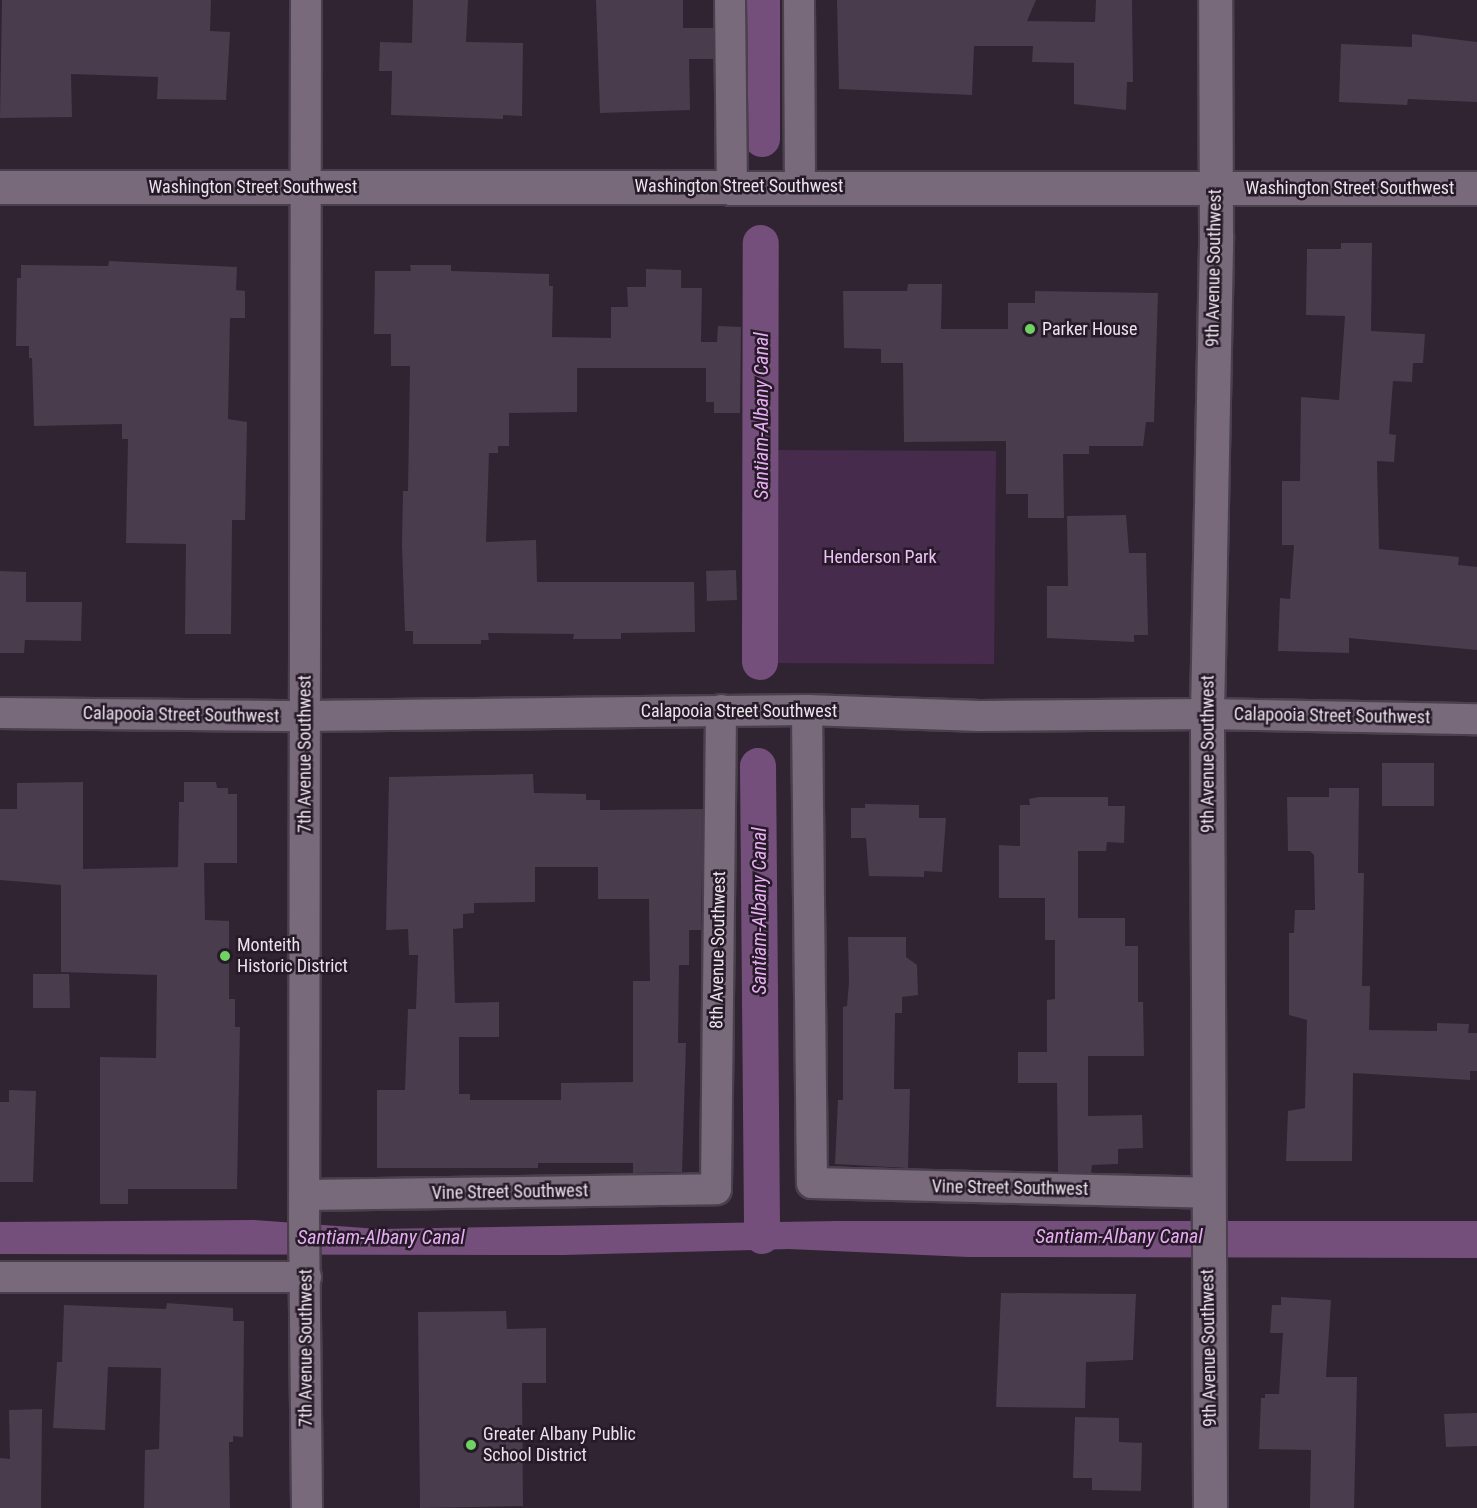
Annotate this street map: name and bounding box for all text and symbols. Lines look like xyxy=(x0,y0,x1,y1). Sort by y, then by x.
street label: Washington Street Southwest xyxy=(635,175,843,197)
street label: Washington Street Southwest xyxy=(149,176,357,198)
street label: Washington Street Southwest xyxy=(1246,177,1454,199)
street label: 9th Avenue Southwest xyxy=(1202,189,1226,347)
place label: Parker House xyxy=(1042,318,1138,340)
marker: Parker House xyxy=(1023,322,1037,336)
water label: Santiam-Albany Canal xyxy=(749,332,773,500)
park label: Henderson Park xyxy=(823,546,937,568)
street label: 7th Avenue Southwest xyxy=(294,675,316,833)
street label: 9th Avenue Southwest xyxy=(1197,675,1219,833)
street label: Calapooia Street Southwest xyxy=(641,700,837,722)
street label: Calapooia Street Southwest xyxy=(83,702,279,728)
street label: Calapooia Street Southwest xyxy=(1234,703,1430,729)
water label: Santiam-Albany Canal xyxy=(747,827,771,995)
street label: 8th Avenue Southwest xyxy=(706,871,730,1029)
place label: Monteith Historic District xyxy=(237,935,348,978)
marker: Monteith Historic District xyxy=(218,949,232,963)
street label: Vine Street Southwest xyxy=(932,1176,1088,1200)
street label: Vine Street Southwest xyxy=(432,1180,588,1204)
water label: Santiam-Albany Canal xyxy=(1035,1224,1203,1248)
water label: Santiam-Albany Canal xyxy=(297,1225,465,1249)
street label: 7th Avenue Southwest xyxy=(295,1269,317,1427)
street label: 9th Avenue Southwest xyxy=(1197,1269,1221,1427)
place label: Greater Albany Public School District xyxy=(483,1424,636,1466)
marker: Greater Albany Public School District xyxy=(464,1438,478,1452)

